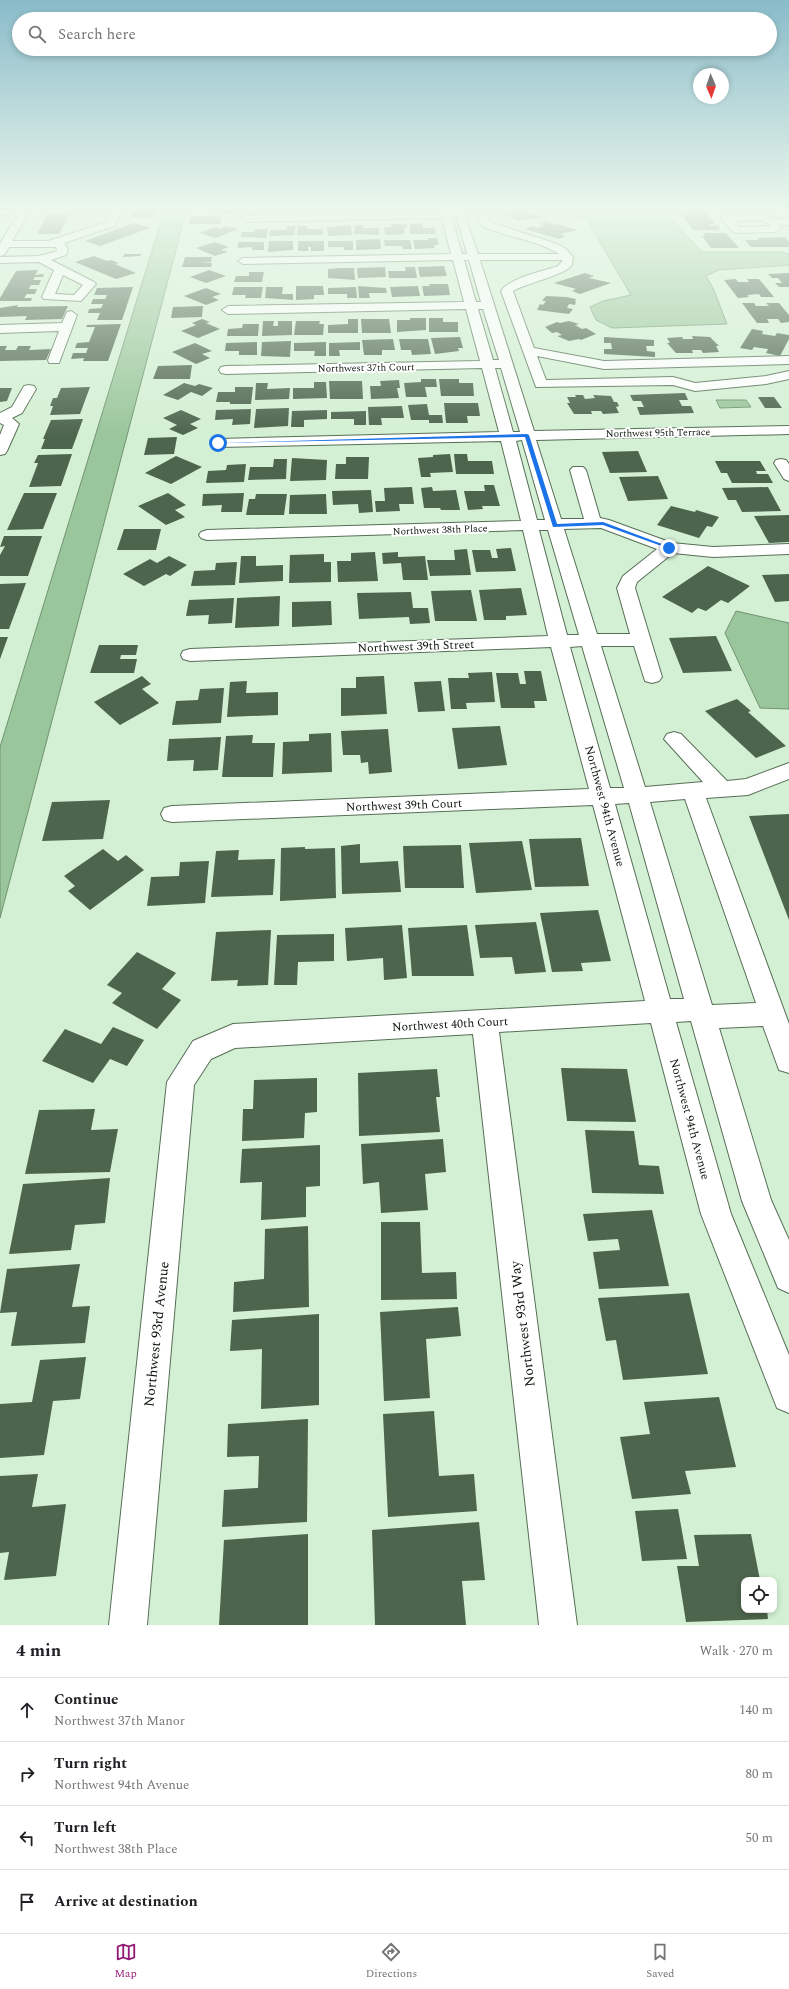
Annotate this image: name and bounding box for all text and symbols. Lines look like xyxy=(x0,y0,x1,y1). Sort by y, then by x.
search box xyxy=(12,12,777,56)
icon: search xyxy=(26,23,48,45)
text: Search here xyxy=(58,23,136,46)
north arrow xyxy=(693,68,729,104)
street label: Northwest 37th Court xyxy=(317,359,415,377)
street label: Northwest 95th Terrace xyxy=(606,424,711,442)
route start xyxy=(209,434,227,452)
street label: Northwest 38th Place xyxy=(392,520,488,540)
route end xyxy=(660,539,678,557)
street label: Northwest 39th Street xyxy=(357,635,475,658)
street label: Northwest 94th Avenue xyxy=(579,743,630,869)
street label: Northwest 39th Court xyxy=(346,794,462,817)
street label: Northwest 40th Court xyxy=(391,1012,509,1037)
street label: Northwest 94th Avenue xyxy=(664,1056,715,1182)
street label: Northwest 93rd Way xyxy=(504,1258,541,1388)
street label: Northwest 93rd Avenue xyxy=(138,1260,175,1408)
map controls xyxy=(741,1577,777,1613)
button: locate xyxy=(741,1577,777,1613)
text: 4 min xyxy=(16,1638,61,1664)
text: Walk · 270 m xyxy=(699,1641,773,1661)
text: Continue xyxy=(54,1688,119,1711)
icon: ahead xyxy=(16,1699,38,1721)
text: 140 m xyxy=(739,1700,773,1720)
text: Northwest 37th Manor xyxy=(54,1711,185,1731)
text: Turn right xyxy=(54,1752,127,1775)
icon: right xyxy=(16,1763,38,1785)
text: 80 m xyxy=(746,1764,773,1784)
text: Northwest 94th Avenue xyxy=(54,1775,189,1795)
text: Turn left xyxy=(54,1816,116,1839)
icon: left xyxy=(16,1827,38,1849)
text: 50 m xyxy=(746,1828,773,1848)
text: Northwest 38th Place xyxy=(54,1839,177,1859)
text: Arrive at destination xyxy=(54,1890,198,1913)
icon: arrive xyxy=(16,1891,38,1913)
tab: Map xyxy=(115,1941,137,1982)
tab: Directions xyxy=(366,1941,417,1982)
tab: Saved xyxy=(646,1941,674,1982)

